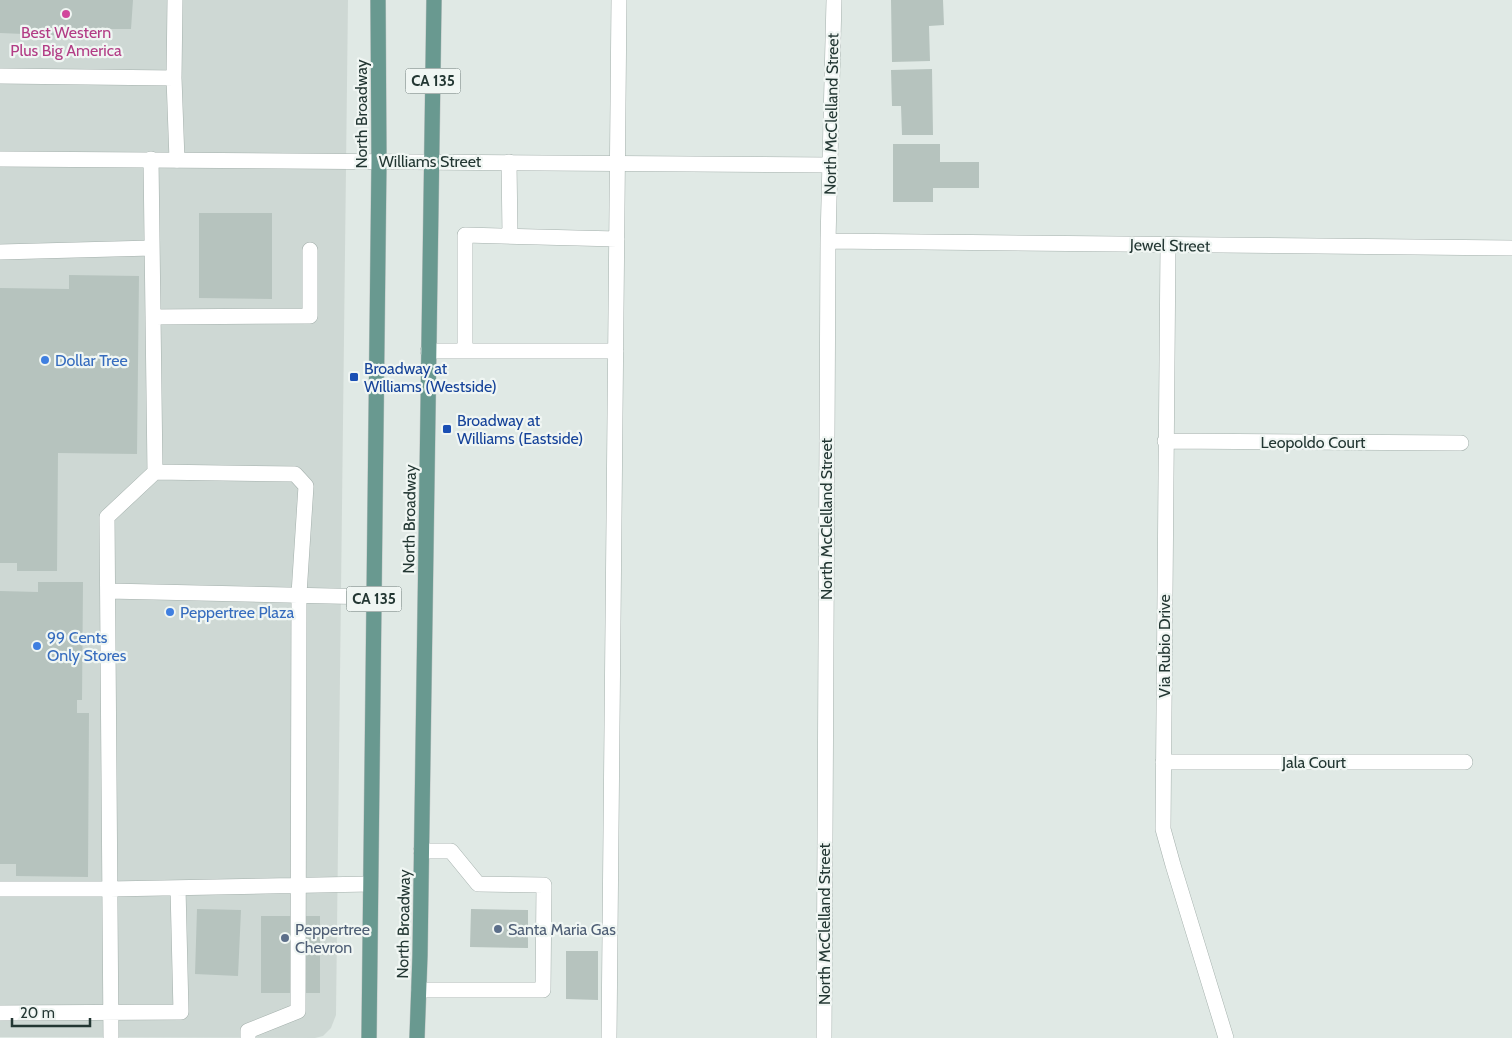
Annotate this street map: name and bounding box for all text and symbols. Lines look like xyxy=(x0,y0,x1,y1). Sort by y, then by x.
marker: Best Western Plus Big America xyxy=(60,8,72,20)
place label: Best Western Plus Big America xyxy=(10,23,122,60)
street label: North McClelland Street xyxy=(821,32,842,195)
street label: North Broadway xyxy=(352,59,371,169)
road number: CA 135 xyxy=(406,68,460,94)
street label: Williams Street xyxy=(379,152,482,171)
street label: Jewel Street xyxy=(1129,235,1211,256)
place label: Dollar Tree xyxy=(55,351,128,370)
marker: Dollar Tree xyxy=(39,354,51,366)
place label: Broadway at Williams (Westside) xyxy=(364,359,497,396)
marker: Broadway at Williams (Westside) xyxy=(348,371,360,383)
place label: Broadway at Williams (Eastside) xyxy=(457,411,583,448)
marker: Broadway at Williams (Eastside) xyxy=(441,423,453,435)
street label: Leopoldo Court xyxy=(1261,433,1366,452)
street label: North McClelland Street xyxy=(817,437,836,600)
street label: North Broadway xyxy=(399,464,420,574)
road number: CA 135 xyxy=(346,586,402,612)
street label: Via Rubio Drive xyxy=(1155,594,1174,698)
place label: Peppertree Plaza xyxy=(180,603,294,622)
marker: Peppertree Plaza xyxy=(164,606,176,618)
place label: 99 Cents Only Stores xyxy=(47,628,127,665)
marker: 99 Cents Only Stores xyxy=(31,640,43,652)
street label: Jala Court xyxy=(1281,753,1347,772)
street label: North McClelland Street xyxy=(815,842,834,1005)
street label: North Broadway xyxy=(393,869,414,979)
place label: Peppertree Chevron xyxy=(295,920,370,957)
place label: Santa Maria Gas xyxy=(508,920,616,939)
marker: Santa Maria Gas xyxy=(492,923,504,935)
marker: Peppertree Chevron xyxy=(279,932,291,944)
scale bar xyxy=(12,996,90,1028)
text: 20 m xyxy=(20,1004,55,1022)

